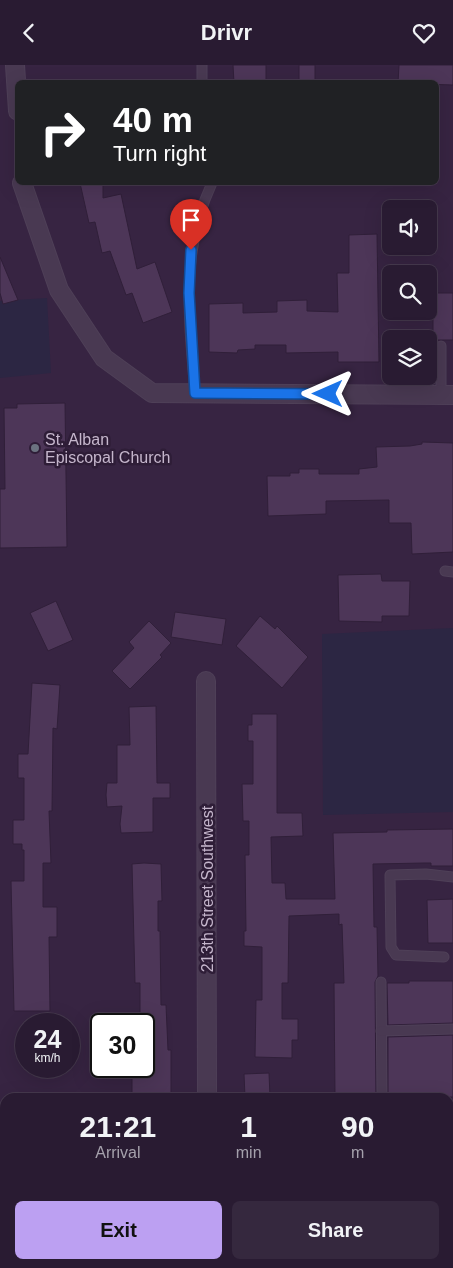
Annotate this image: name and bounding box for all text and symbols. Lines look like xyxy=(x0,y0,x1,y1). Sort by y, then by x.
icon: back xyxy=(15,19,43,47)
icon: heart xyxy=(410,19,438,47)
text: Drivr xyxy=(201,20,252,45)
icon: right xyxy=(30,100,95,165)
text: 40 m xyxy=(113,100,193,139)
text: Turn right xyxy=(113,141,206,166)
pin xyxy=(170,199,212,250)
map controls xyxy=(382,200,437,385)
button: sound xyxy=(382,200,437,255)
icon: arrive xyxy=(177,206,205,234)
button: search xyxy=(382,265,437,320)
button: layers xyxy=(382,330,437,385)
position arrow xyxy=(301,367,353,419)
place label: St. Alban Episcopal Church xyxy=(45,431,170,466)
marker: St. Alban Episcopal Church xyxy=(29,442,41,454)
street label: 213th Street Southwest xyxy=(199,805,216,972)
speed limit sign: 30 xyxy=(90,1013,155,1078)
text: 24 xyxy=(34,1025,61,1053)
text: km/h xyxy=(34,1051,61,1065)
text: 21:21 xyxy=(80,1110,156,1143)
text: 1 xyxy=(240,1110,257,1143)
text: 90 xyxy=(341,1110,374,1143)
text: Arrival xyxy=(95,1144,141,1161)
text: min xyxy=(236,1144,262,1161)
text: m xyxy=(351,1144,364,1161)
button: Exit xyxy=(15,1201,222,1259)
button: Share xyxy=(232,1201,439,1259)

